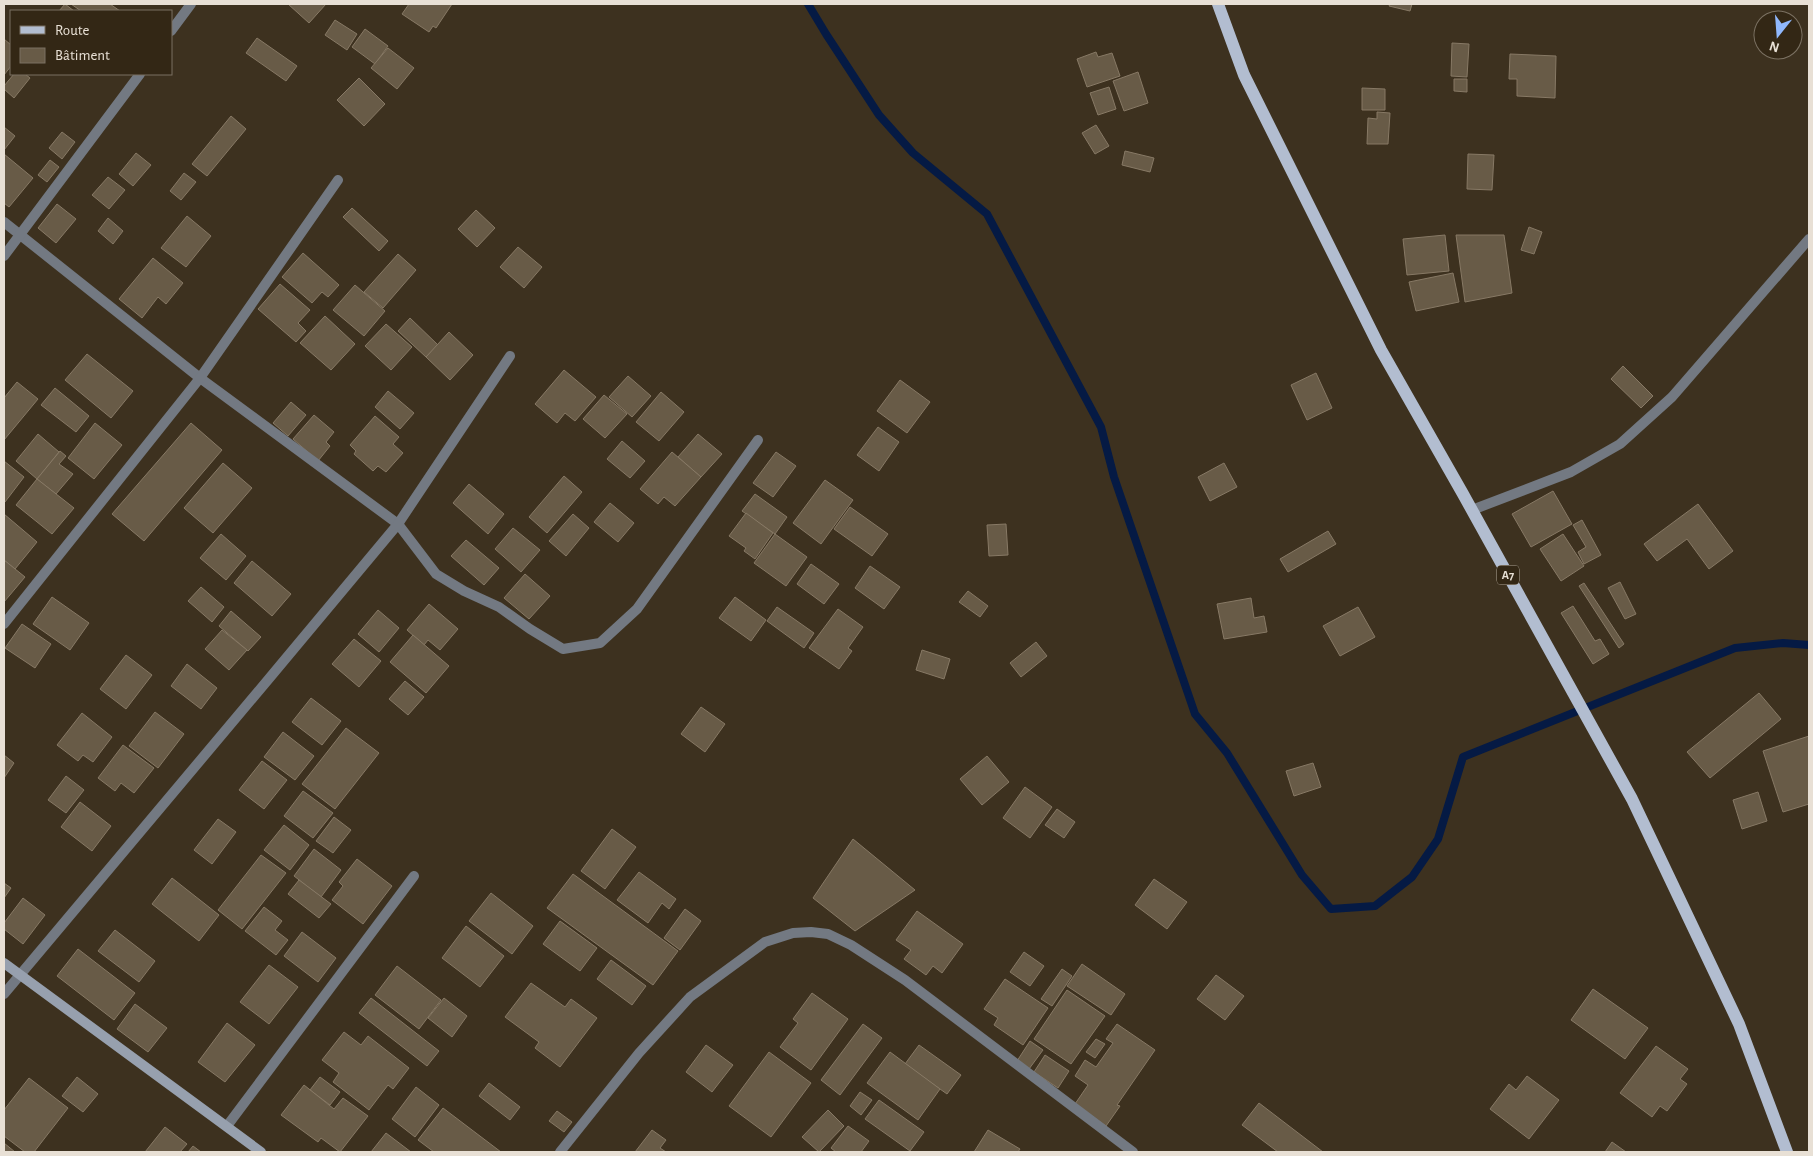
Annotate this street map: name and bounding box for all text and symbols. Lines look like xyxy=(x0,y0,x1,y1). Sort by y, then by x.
legend xyxy=(10,10,172,75)
north arrow xyxy=(1753,10,1803,60)
text: Route xyxy=(55,23,89,38)
text: N xyxy=(1768,38,1781,55)
text: Bâtiment xyxy=(55,48,110,63)
road number: A7 xyxy=(1497,566,1519,584)

